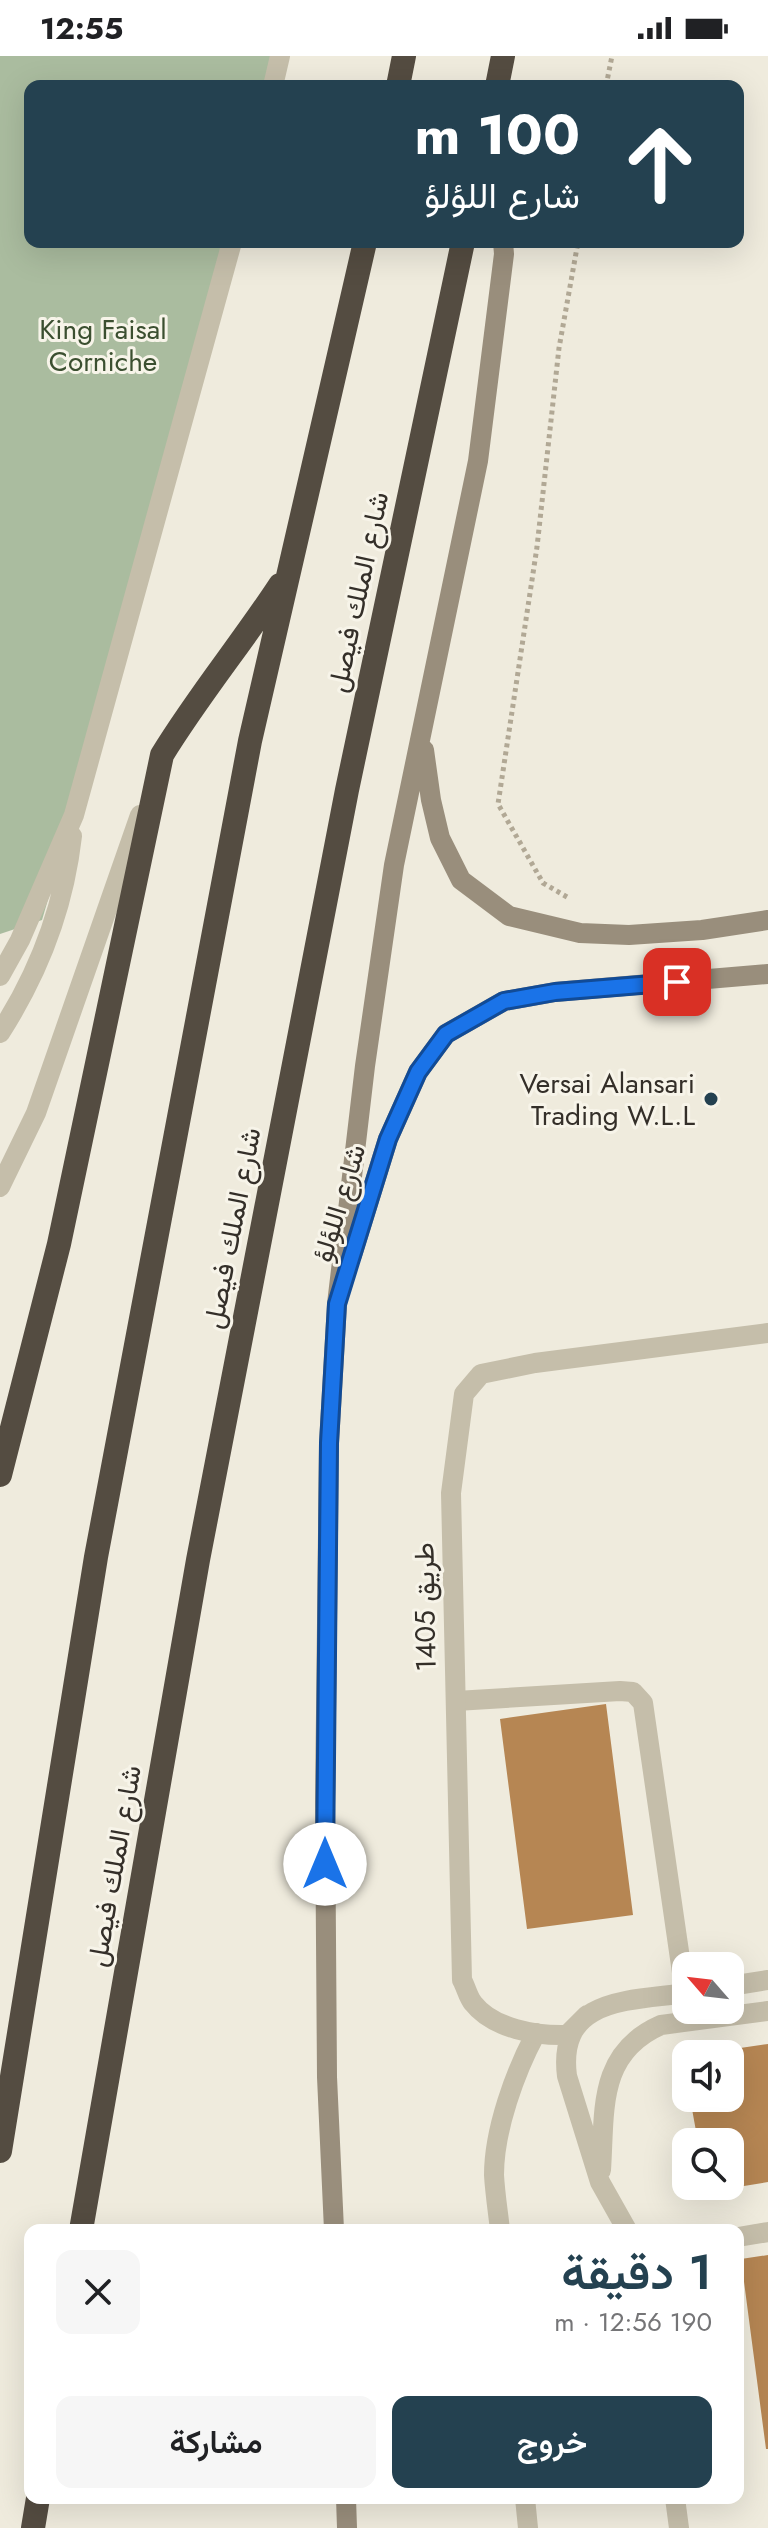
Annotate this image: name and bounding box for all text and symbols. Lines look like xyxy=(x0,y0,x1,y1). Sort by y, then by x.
text: 12:55 xyxy=(40,7,123,50)
text: 100 m xyxy=(415,94,580,175)
icon: ahead xyxy=(608,112,712,216)
text: شارع اللؤلؤ xyxy=(424,169,580,221)
park label: King Faisal Corniche xyxy=(39,309,167,382)
street label: شارع الملك فيصل xyxy=(317,488,399,696)
pin xyxy=(643,948,711,1016)
icon: arrive xyxy=(655,960,699,1004)
place label: Versai Alansari Trading W.L.L xyxy=(520,1063,695,1136)
marker: Versai Alansari Trading W.L.L xyxy=(702,1090,720,1108)
street label: شارع الملك فيصل xyxy=(192,1124,272,1332)
street label: شارع اللؤلؤ xyxy=(302,1139,376,1267)
street label: طريق 1405 xyxy=(403,1542,447,1672)
street label: شارع الملك فيصل xyxy=(76,1762,152,1970)
position arrow xyxy=(283,1822,367,1906)
north arrow xyxy=(672,1952,744,2024)
map controls xyxy=(672,1952,744,2200)
button: sound xyxy=(672,2040,744,2112)
button: search xyxy=(672,2128,744,2200)
text: 1 دقيقة xyxy=(561,2238,712,2307)
button: close xyxy=(56,2250,140,2334)
text: 190 m · 12:56 xyxy=(554,2303,712,2341)
button: مشاركة xyxy=(56,2396,376,2488)
button: خروج xyxy=(392,2396,712,2488)

